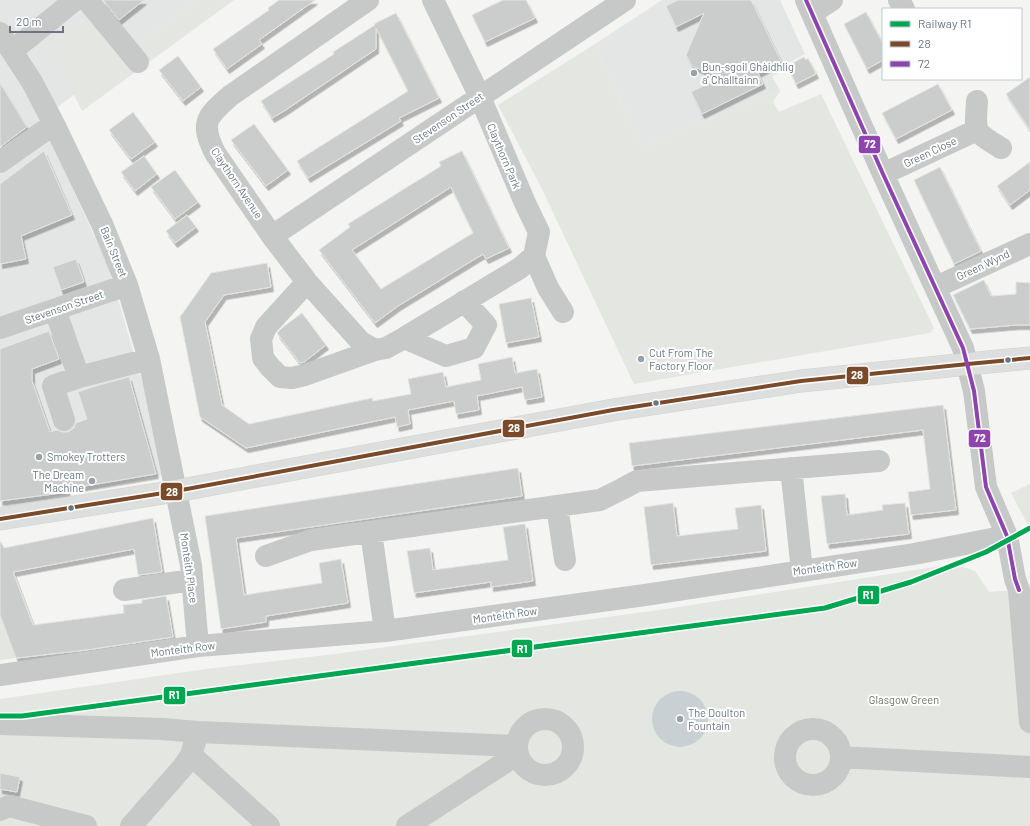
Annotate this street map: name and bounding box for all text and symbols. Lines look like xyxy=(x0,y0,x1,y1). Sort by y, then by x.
scale bar xyxy=(10,8,63,34)
legend xyxy=(882,8,1022,80)
text: 20 m xyxy=(16,14,42,28)
text: Railway R1 xyxy=(918,16,971,30)
text: 28 xyxy=(918,36,931,50)
text: 72 xyxy=(918,56,930,70)
place label: Bun-sgoil Ghàidhlig a' Challtainn xyxy=(702,60,794,86)
marker: Bun-sgoil Ghàidhlig a' Challtainn xyxy=(689,68,699,78)
street label: Stevenson Street xyxy=(410,89,485,146)
street label: Claythorn Park xyxy=(485,121,524,191)
street label: Green Close xyxy=(901,134,958,169)
line badge: 72 xyxy=(858,135,881,154)
text: 72 xyxy=(864,137,876,150)
street label: Claythorn Avenue xyxy=(209,145,266,221)
street label: Bain Street xyxy=(98,225,130,279)
street label: Green Wynd xyxy=(954,247,1011,282)
street label: Stevenson Street xyxy=(23,287,105,326)
place label: Cut From The Factory Floor xyxy=(649,346,713,372)
marker: Cut From The Factory Floor xyxy=(636,354,646,364)
unlabelled marker xyxy=(1003,355,1013,365)
line badge: 28 xyxy=(846,366,869,385)
text: 28 xyxy=(851,368,863,381)
unlabelled marker xyxy=(651,398,661,408)
line badge: 28 xyxy=(502,419,525,438)
text: 28 xyxy=(508,421,520,434)
line badge: 72 xyxy=(968,429,991,448)
text: 72 xyxy=(974,431,986,444)
place label: Smokey Trotters xyxy=(47,450,125,463)
marker: Smokey Trotters xyxy=(34,452,44,462)
place label: The Dream Machine xyxy=(33,468,84,494)
marker: The Dream Machine xyxy=(87,476,97,486)
line badge: 28 xyxy=(160,482,183,501)
text: 28 xyxy=(166,485,178,498)
unlabelled marker xyxy=(66,503,76,513)
street label: Monteith Place xyxy=(178,532,201,604)
street label: Monteith Row xyxy=(792,556,858,577)
line badge: R1 xyxy=(857,585,880,605)
text: R1 xyxy=(863,588,873,601)
street label: Monteith Row xyxy=(472,604,538,625)
street label: Monteith Row xyxy=(150,638,216,659)
line badge: R1 xyxy=(511,639,533,658)
text: R1 xyxy=(517,642,527,655)
line badge: R1 xyxy=(163,686,186,705)
text: R1 xyxy=(169,688,179,701)
park label: Glasgow Green xyxy=(869,693,939,706)
place label: The Doulton Fountain xyxy=(688,706,745,732)
marker: The Doulton Fountain xyxy=(675,714,685,724)

